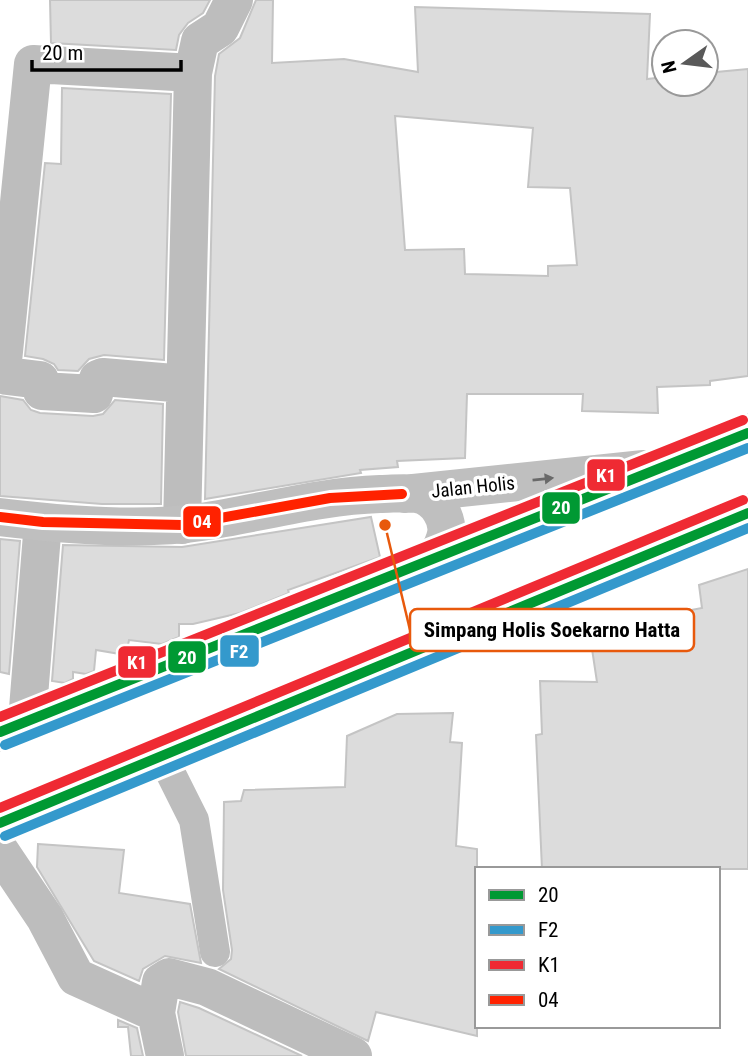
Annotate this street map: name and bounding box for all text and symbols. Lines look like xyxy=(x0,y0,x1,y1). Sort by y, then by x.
scale bar xyxy=(32,28,180,72)
north arrow xyxy=(650,28,720,98)
text: 20 m xyxy=(42,41,83,65)
text: N xyxy=(656,59,682,75)
line badge: K1 xyxy=(586,458,626,492)
text: K1 xyxy=(596,464,616,487)
street label: Jalan Holis xyxy=(430,471,516,503)
one-way arrow xyxy=(532,474,554,485)
line badge: 20 xyxy=(541,491,581,525)
text: 20 xyxy=(551,496,571,519)
line badge: 04 xyxy=(182,505,222,538)
text: 04 xyxy=(192,510,212,533)
callout: Simpang Holis Soekarno Hatta xyxy=(410,609,694,651)
text: Simpang Holis Soekarno Hatta xyxy=(424,618,680,642)
line badge: F2 xyxy=(219,634,260,668)
line badge: 20 xyxy=(167,640,207,674)
text: F2 xyxy=(230,640,248,663)
line badge: K1 xyxy=(117,645,157,679)
text: 20 xyxy=(177,646,197,669)
text: K1 xyxy=(127,651,147,674)
legend xyxy=(475,867,720,1028)
text: 20 xyxy=(538,883,559,907)
text: F2 xyxy=(538,918,558,942)
text: K1 xyxy=(538,953,560,977)
text: 04 xyxy=(538,988,559,1012)

